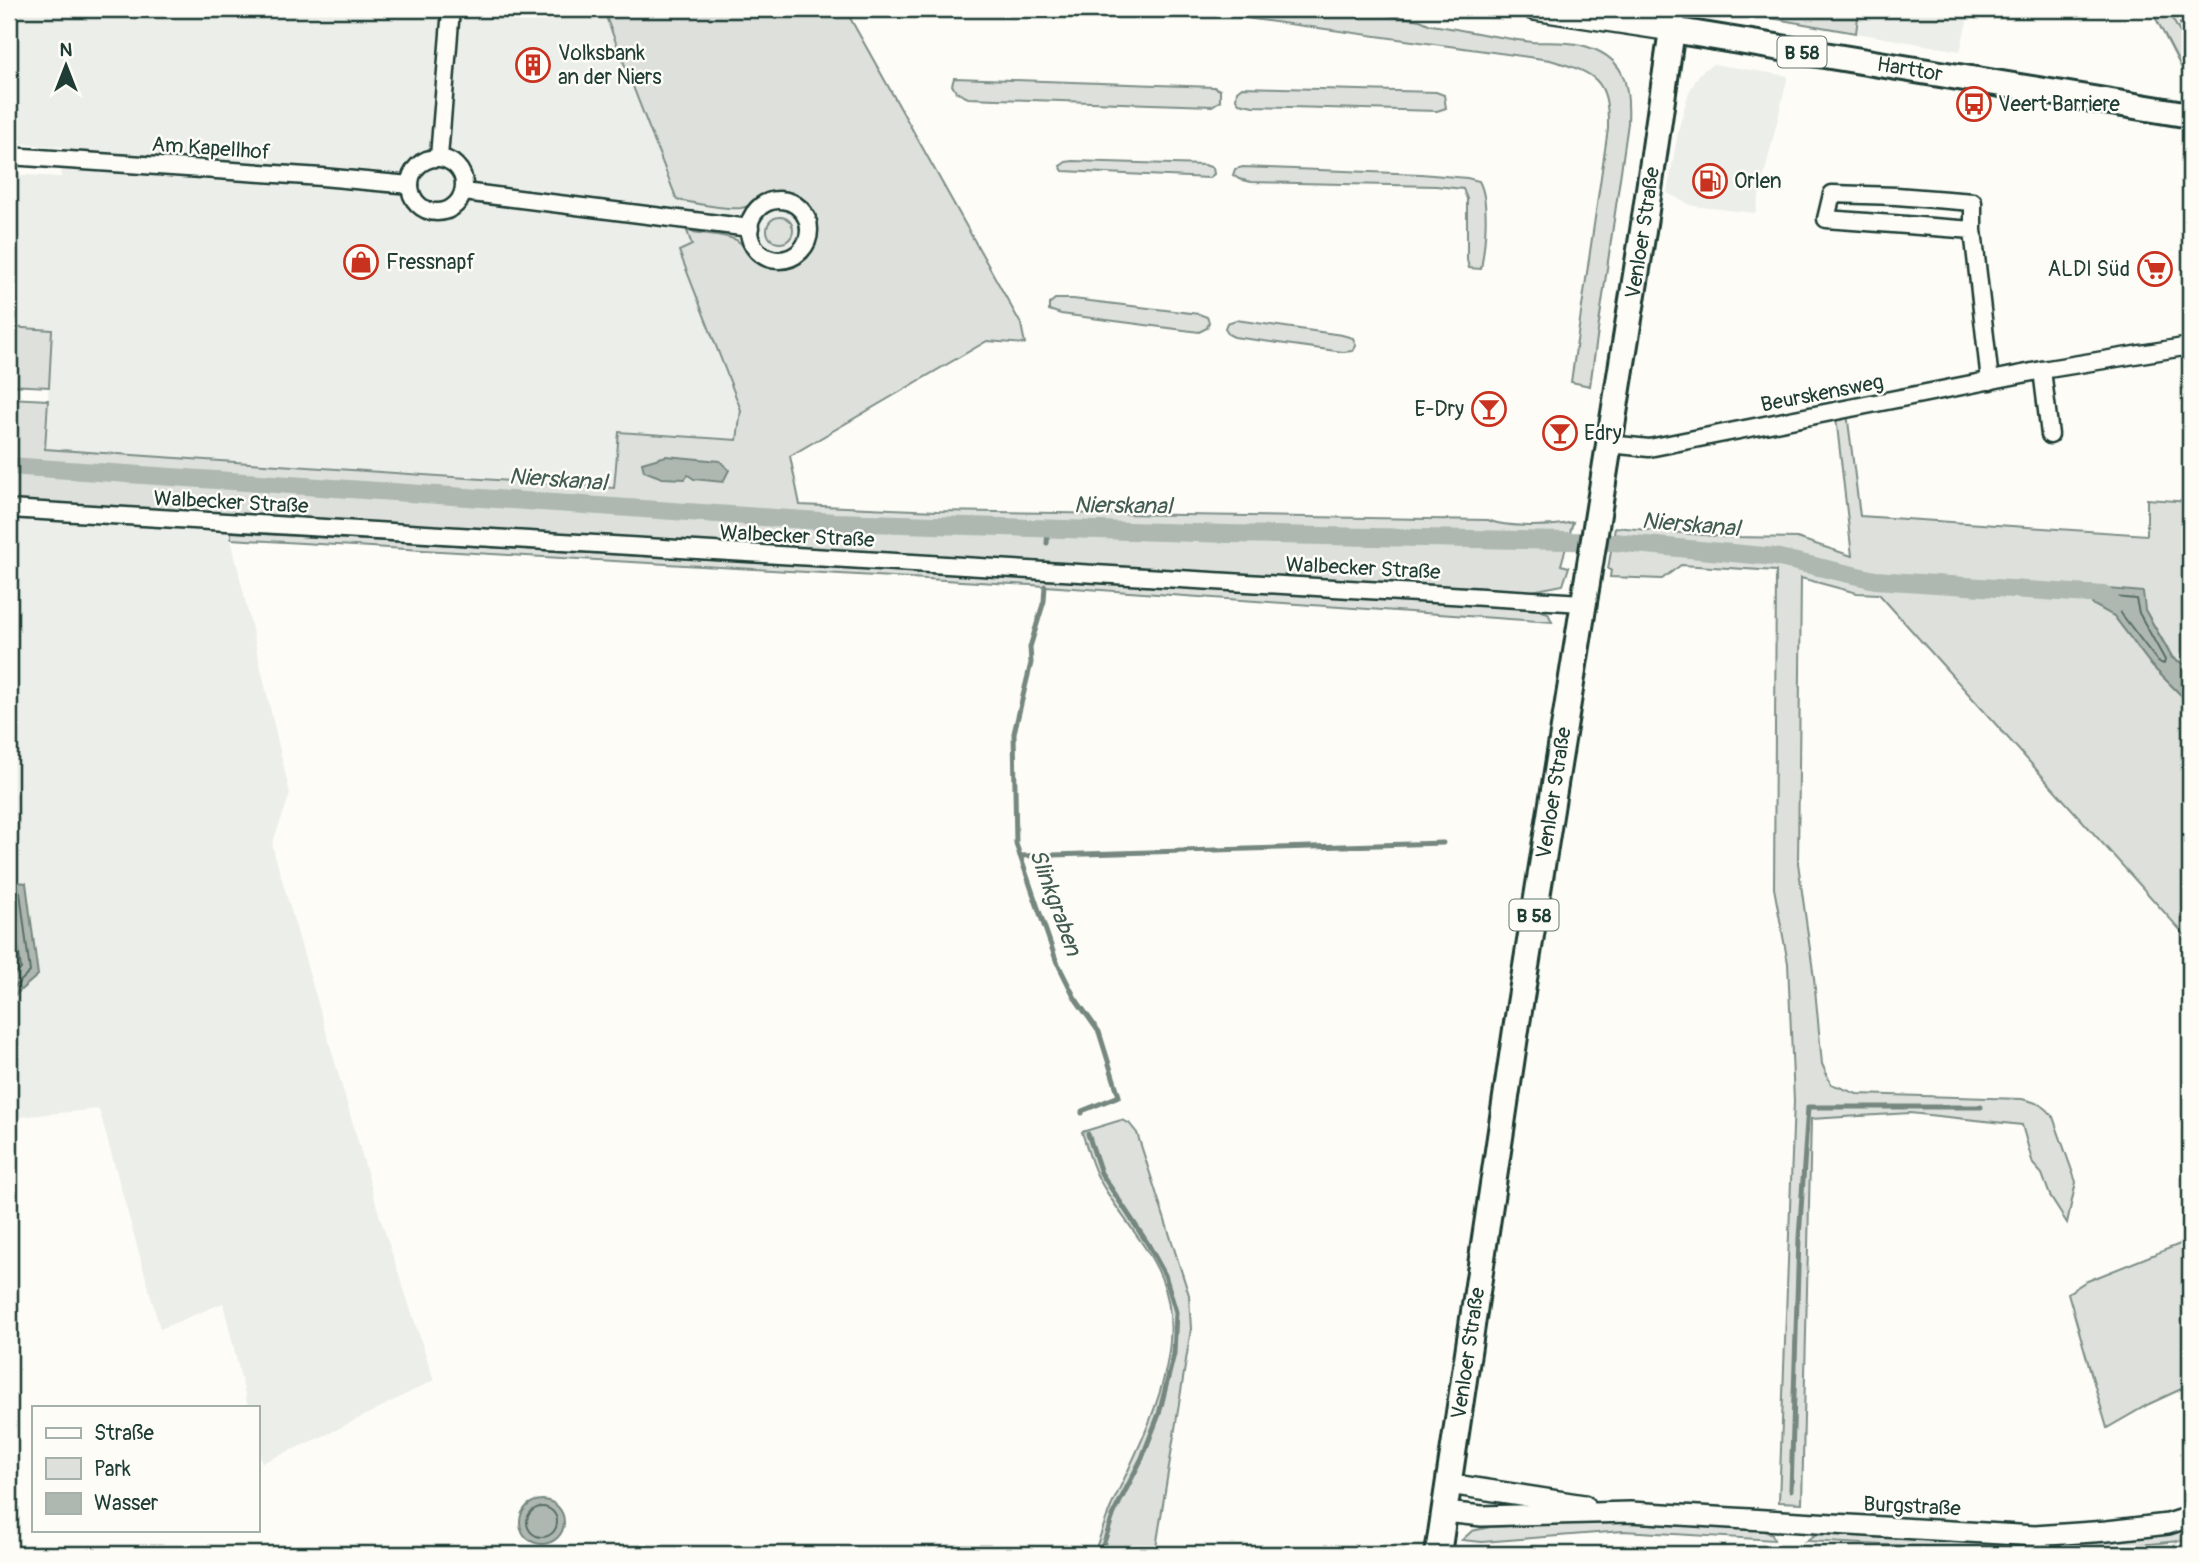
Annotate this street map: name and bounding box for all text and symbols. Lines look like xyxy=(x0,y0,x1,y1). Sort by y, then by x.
north arrow xyxy=(32,32,102,102)
road number: B 58 xyxy=(1778,36,1826,68)
text: N xyxy=(60,38,73,62)
place label: Volksbank an der Niers xyxy=(558,40,662,91)
building icon: Volksbank an der Niers xyxy=(514,46,552,84)
street label: Harttor xyxy=(1875,51,1945,88)
bus stop icon: Veert Barriere xyxy=(1955,85,1993,123)
place label: Veert Barriere xyxy=(1998,91,2121,118)
street label: Am Kapellhof xyxy=(151,131,272,166)
fuel station icon: Orlen xyxy=(1691,162,1729,200)
street label: Venloer Straße xyxy=(1619,165,1666,301)
place label: Orlen xyxy=(1734,168,1782,195)
shop icon: Fressnapf xyxy=(342,243,380,281)
place label: Fressnapf xyxy=(386,249,475,276)
supermarket icon: ALDI Süd xyxy=(2136,250,2174,288)
place label: ALDI Süd xyxy=(2047,256,2130,283)
street label: Beurskensweg xyxy=(1758,368,1886,419)
bar icon: E-Dry xyxy=(1470,390,1508,428)
place label: E-Dry xyxy=(1415,396,1464,423)
bar icon: Edry xyxy=(1541,414,1579,452)
place label: Edry xyxy=(1584,420,1622,447)
water label: Nierskanal xyxy=(508,462,610,498)
street label: Walbecker Straße xyxy=(153,485,310,520)
water label: Nierskanal xyxy=(1074,490,1175,521)
water label: Nierskanal xyxy=(1641,506,1744,543)
street label: Walbecker Straße xyxy=(719,519,876,554)
street label: Walbecker Straße xyxy=(1285,551,1442,586)
street label: Venloer Straße xyxy=(1530,724,1578,861)
water label: Slinkgraben xyxy=(1023,845,1088,960)
road number: B 58 xyxy=(1510,900,1558,931)
street label: Venloer Straße xyxy=(1445,1285,1492,1421)
legend xyxy=(32,1406,259,1532)
text: Straße xyxy=(94,1420,154,1447)
text: Park xyxy=(94,1456,131,1483)
text: Wasser xyxy=(94,1490,159,1517)
street label: Burgstraße xyxy=(1863,1490,1962,1523)

